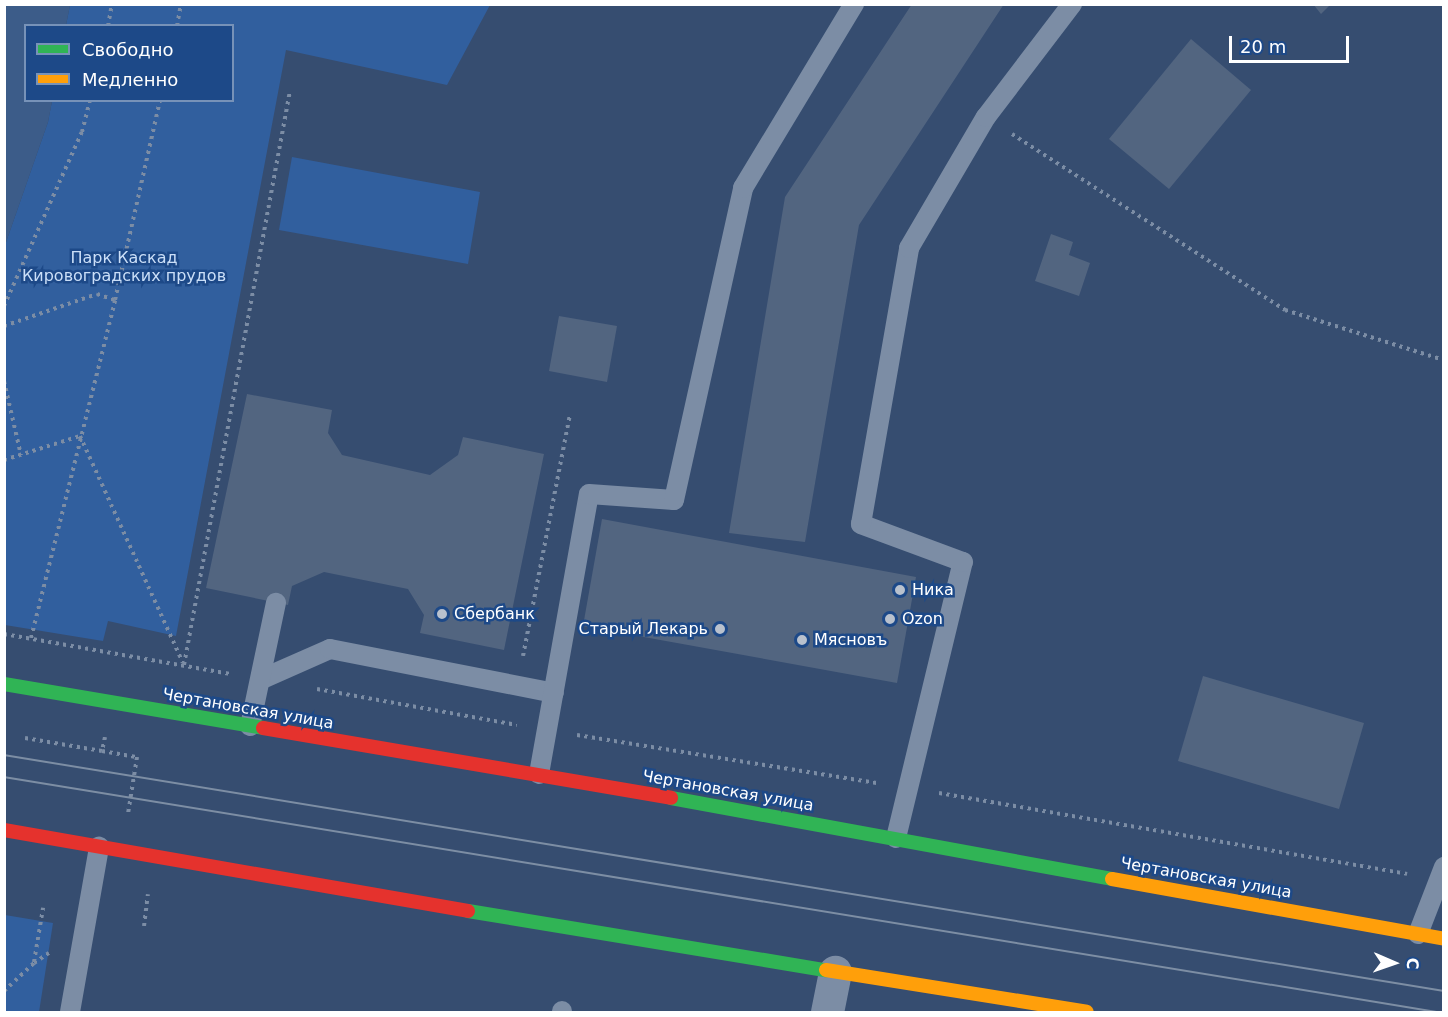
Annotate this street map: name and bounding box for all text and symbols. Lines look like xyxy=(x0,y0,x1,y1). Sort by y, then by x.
legend xyxy=(24,24,234,102)
scale bar xyxy=(1232,24,1352,62)
text: 20 m xyxy=(1240,36,1286,57)
text: Свободно xyxy=(82,39,174,60)
text: Медленно xyxy=(82,69,178,90)
park label: Парк Каскад Кировоградских прудов xyxy=(22,248,226,286)
place label: Ника xyxy=(912,580,954,600)
marker: Ника xyxy=(893,583,907,597)
place label: Сбербанк xyxy=(454,604,535,624)
marker: Сбербанк xyxy=(435,607,449,621)
place label: Ozon xyxy=(902,609,943,629)
marker: Ozon xyxy=(883,612,897,626)
place label: Старый Лекарь xyxy=(578,619,708,639)
marker: Старый Лекарь xyxy=(713,622,727,636)
place label: Мясновъ xyxy=(814,630,887,650)
marker: Мясновъ xyxy=(795,633,809,647)
street label: Чертановская улица xyxy=(161,684,335,734)
street label: Чертановская улица xyxy=(641,766,815,816)
street label: Чертановская улица xyxy=(1119,853,1293,903)
north arrow xyxy=(1364,933,1424,993)
text: С xyxy=(1403,957,1422,970)

